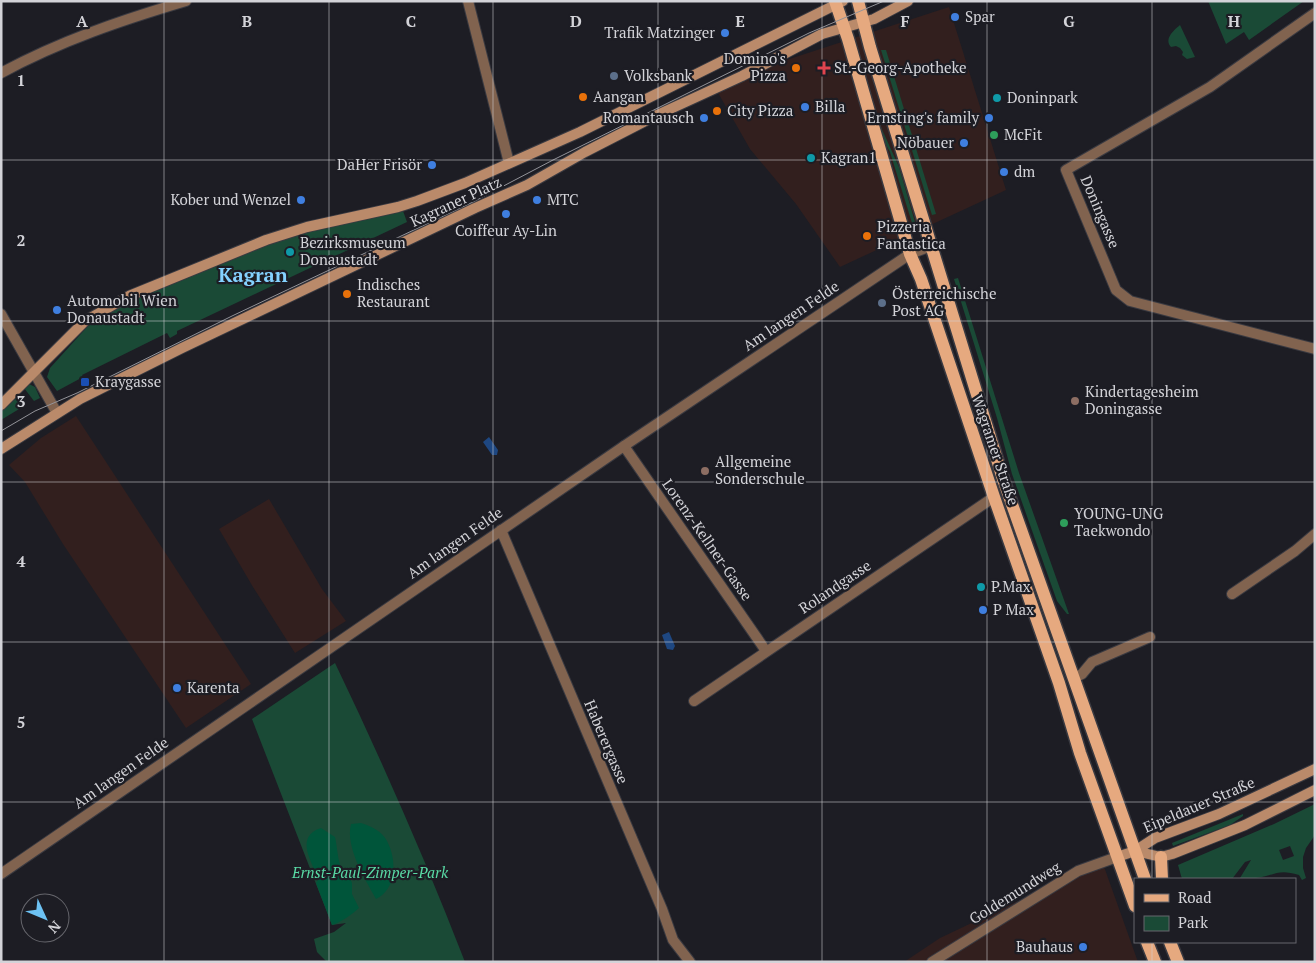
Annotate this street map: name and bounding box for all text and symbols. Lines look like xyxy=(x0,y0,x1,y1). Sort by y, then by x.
place label: Spar xyxy=(965,6,995,26)
text: A xyxy=(76,10,88,32)
text: B xyxy=(242,10,252,32)
text: C xyxy=(406,10,416,32)
text: D xyxy=(570,10,582,32)
text: E xyxy=(735,10,745,32)
text: F xyxy=(900,10,910,32)
text: G xyxy=(1063,10,1075,32)
text: H xyxy=(1228,10,1240,32)
marker: Spar xyxy=(949,11,961,23)
place label: Trafik Matzinger xyxy=(604,22,715,42)
marker: Trafik Matzinger xyxy=(719,27,731,39)
place label: Domino's Pizza xyxy=(724,48,786,85)
place label: St.-Georg-Apotheke xyxy=(834,57,967,77)
marker: Domino's Pizza xyxy=(790,62,802,74)
marker: St.-Georg-Apotheke xyxy=(818,62,830,74)
place label: Volksbank xyxy=(624,65,693,85)
text: 1 xyxy=(16,69,26,91)
marker: Volksbank xyxy=(608,70,620,82)
place label: Aangan xyxy=(593,86,644,106)
place label: Doninpark xyxy=(1007,87,1078,107)
marker: Aangan xyxy=(577,91,589,103)
marker: Doninpark xyxy=(991,92,1003,104)
place label: Billa xyxy=(815,96,846,116)
place label: City Pizza xyxy=(727,100,794,120)
marker: Billa xyxy=(799,101,811,113)
marker: City Pizza xyxy=(711,105,723,117)
place label: Romantausch xyxy=(603,107,694,127)
place label: Ernsting's family xyxy=(867,107,979,127)
marker: Romantausch xyxy=(698,112,710,124)
marker: Ernsting's family xyxy=(983,112,995,124)
place label: McFit xyxy=(1004,124,1043,144)
marker: McFit xyxy=(988,129,1000,141)
place label: Nöbauer xyxy=(897,132,954,152)
marker: Nöbauer xyxy=(958,137,970,149)
place label: Kagran1 xyxy=(821,147,876,167)
marker: Kagran1 xyxy=(805,152,817,164)
place label: DaHer Frisör xyxy=(337,154,422,174)
marker: DaHer Frisör xyxy=(426,159,438,171)
place label: dm xyxy=(1014,161,1035,181)
marker: dm xyxy=(998,166,1010,178)
street label: Kagraner Platz xyxy=(407,171,504,231)
street label: Doningasse xyxy=(1077,172,1125,251)
place label: Kober und Wenzel xyxy=(170,189,291,209)
place label: MTC xyxy=(547,189,579,209)
marker: Kober und Wenzel xyxy=(295,194,307,206)
marker: MTC xyxy=(531,194,543,206)
marker: Coiffeur Ay-Lin xyxy=(500,208,512,220)
place label: Pizzeria Fantastica xyxy=(877,216,946,253)
place label: Coiffeur Ay-Lin xyxy=(455,220,557,240)
text: 2 xyxy=(16,229,26,251)
marker: Pizzeria Fantastica xyxy=(861,230,873,242)
place label: Bezirksmuseum Donaustadt xyxy=(300,232,406,269)
marker: Bezirksmuseum Donaustadt xyxy=(284,246,296,258)
district label: Kagran xyxy=(218,261,288,288)
place label: Indisches Restaurant xyxy=(357,274,430,311)
street label: Am langen Felde xyxy=(738,276,842,355)
place label: Österreichische Post AG xyxy=(892,283,996,320)
marker: Indisches Restaurant xyxy=(341,288,353,300)
place label: Automobil Wien Donaustadt xyxy=(67,290,177,327)
marker: Österreichische Post AG xyxy=(876,297,888,309)
marker: Automobil Wien Donaustadt xyxy=(51,304,63,316)
place label: Kraygasse xyxy=(95,371,161,391)
marker: Kraygasse xyxy=(79,376,91,388)
place label: Kindertagesheim Doningasse xyxy=(1085,381,1199,418)
text: 3 xyxy=(16,390,26,412)
street label: Wagramer Straße xyxy=(968,392,1024,508)
marker: Kindertagesheim Doningasse xyxy=(1069,395,1081,407)
place label: Allgemeine Sonderschule xyxy=(715,451,805,488)
marker: Allgemeine Sonderschule xyxy=(699,465,711,477)
street label: Lorenz-Kellner-Gasse xyxy=(658,475,757,604)
street label: Am langen Felde xyxy=(403,502,506,582)
place label: YOUNG-UNG Taekwondo xyxy=(1074,503,1164,540)
marker: YOUNG-UNG Taekwondo xyxy=(1058,517,1070,529)
text: 4 xyxy=(16,550,26,572)
street label: Rolandgasse xyxy=(794,555,874,618)
place label: P.Max xyxy=(991,576,1031,596)
marker: P.Max xyxy=(975,581,987,593)
place label: P Max xyxy=(993,599,1034,619)
marker: P Max xyxy=(977,604,989,616)
place label: Karenta xyxy=(187,677,240,697)
marker: Karenta xyxy=(171,682,183,694)
street label: Haberergasse xyxy=(580,697,634,787)
text: 5 xyxy=(16,711,26,733)
street label: Am langen Felde xyxy=(69,732,172,812)
street label: Eipeldauer Straße xyxy=(1140,772,1257,837)
street label: Goldemundweg xyxy=(965,856,1065,928)
park label: Ernst-Paul-Zimper-Park xyxy=(291,862,449,882)
legend xyxy=(1134,878,1296,943)
text: Road xyxy=(1178,887,1211,907)
north arrow xyxy=(20,893,70,943)
text: Park xyxy=(1178,912,1208,932)
text: N xyxy=(44,917,65,938)
place label: Bauhaus xyxy=(1016,936,1073,956)
marker: Bauhaus xyxy=(1077,941,1089,953)

